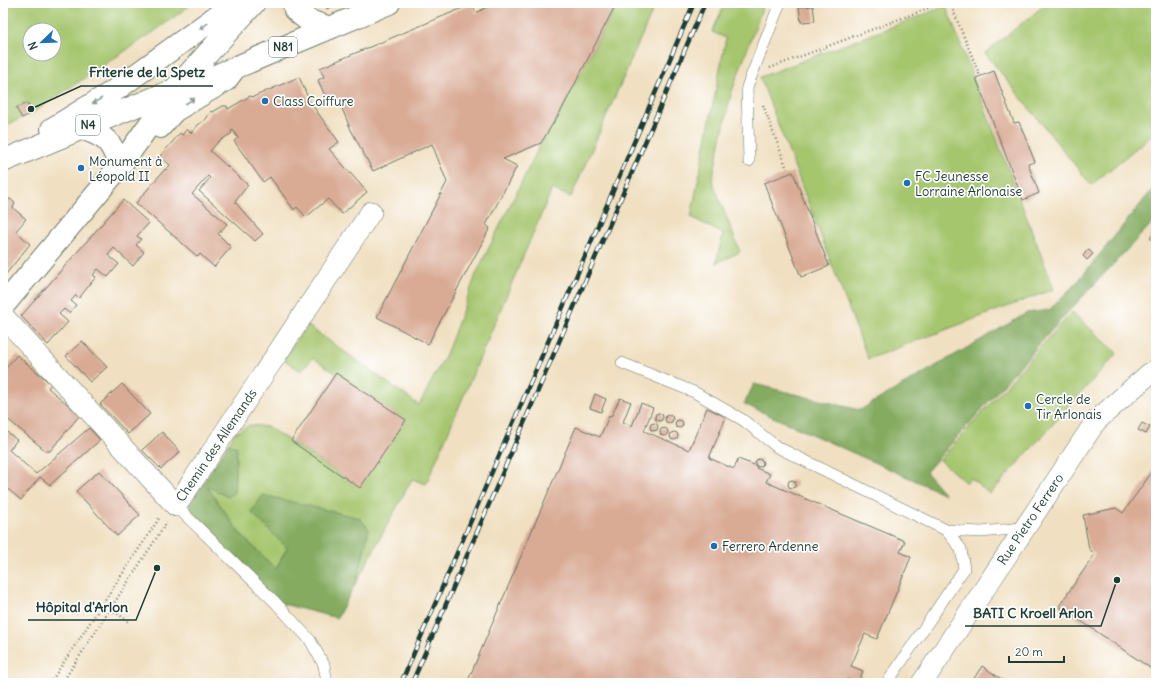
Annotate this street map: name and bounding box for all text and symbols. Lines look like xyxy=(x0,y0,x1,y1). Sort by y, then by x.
north arrow xyxy=(22,22,62,62)
one-way arrow xyxy=(198,22,209,30)
road number: N81 xyxy=(269,37,297,57)
text: N xyxy=(25,40,41,52)
callout: Friterie de la Spetz xyxy=(81,60,213,86)
text: Friterie de la Spetz xyxy=(89,63,205,81)
place label: Class Coiffure xyxy=(273,93,353,110)
marker: Class Coiffure xyxy=(260,96,270,106)
one-way arrow xyxy=(91,97,103,104)
one-way arrow xyxy=(184,98,196,105)
road number: N4 xyxy=(76,115,100,135)
place label: Monument à Léopold II xyxy=(89,153,163,185)
marker: Monument à Léopold II xyxy=(76,163,86,173)
place label: FC Jeunesse Lorraine Arlonaise xyxy=(915,168,1022,200)
marker: FC Jeunesse Lorraine Arlonaise xyxy=(902,178,912,188)
street label: Chemin des Allemands xyxy=(172,385,261,505)
place label: Cercle de Tir Arlonais xyxy=(1036,391,1102,423)
marker: Cercle de Tir Arlonais xyxy=(1023,401,1033,411)
street label: Rue Pietro Ferrero xyxy=(993,470,1067,568)
place label: Ferrero Ardenne xyxy=(722,538,819,555)
marker: Ferrero Ardenne xyxy=(709,541,719,551)
callout: Hôpital d'Arlon xyxy=(28,594,136,620)
text: Hôpital d'Arlon xyxy=(36,598,128,616)
callout: BATI C Kroell Arlon xyxy=(965,600,1101,626)
text: BATI C Kroell Arlon xyxy=(973,604,1093,622)
scale bar xyxy=(1009,638,1064,664)
text: 20 m xyxy=(1015,644,1043,659)

